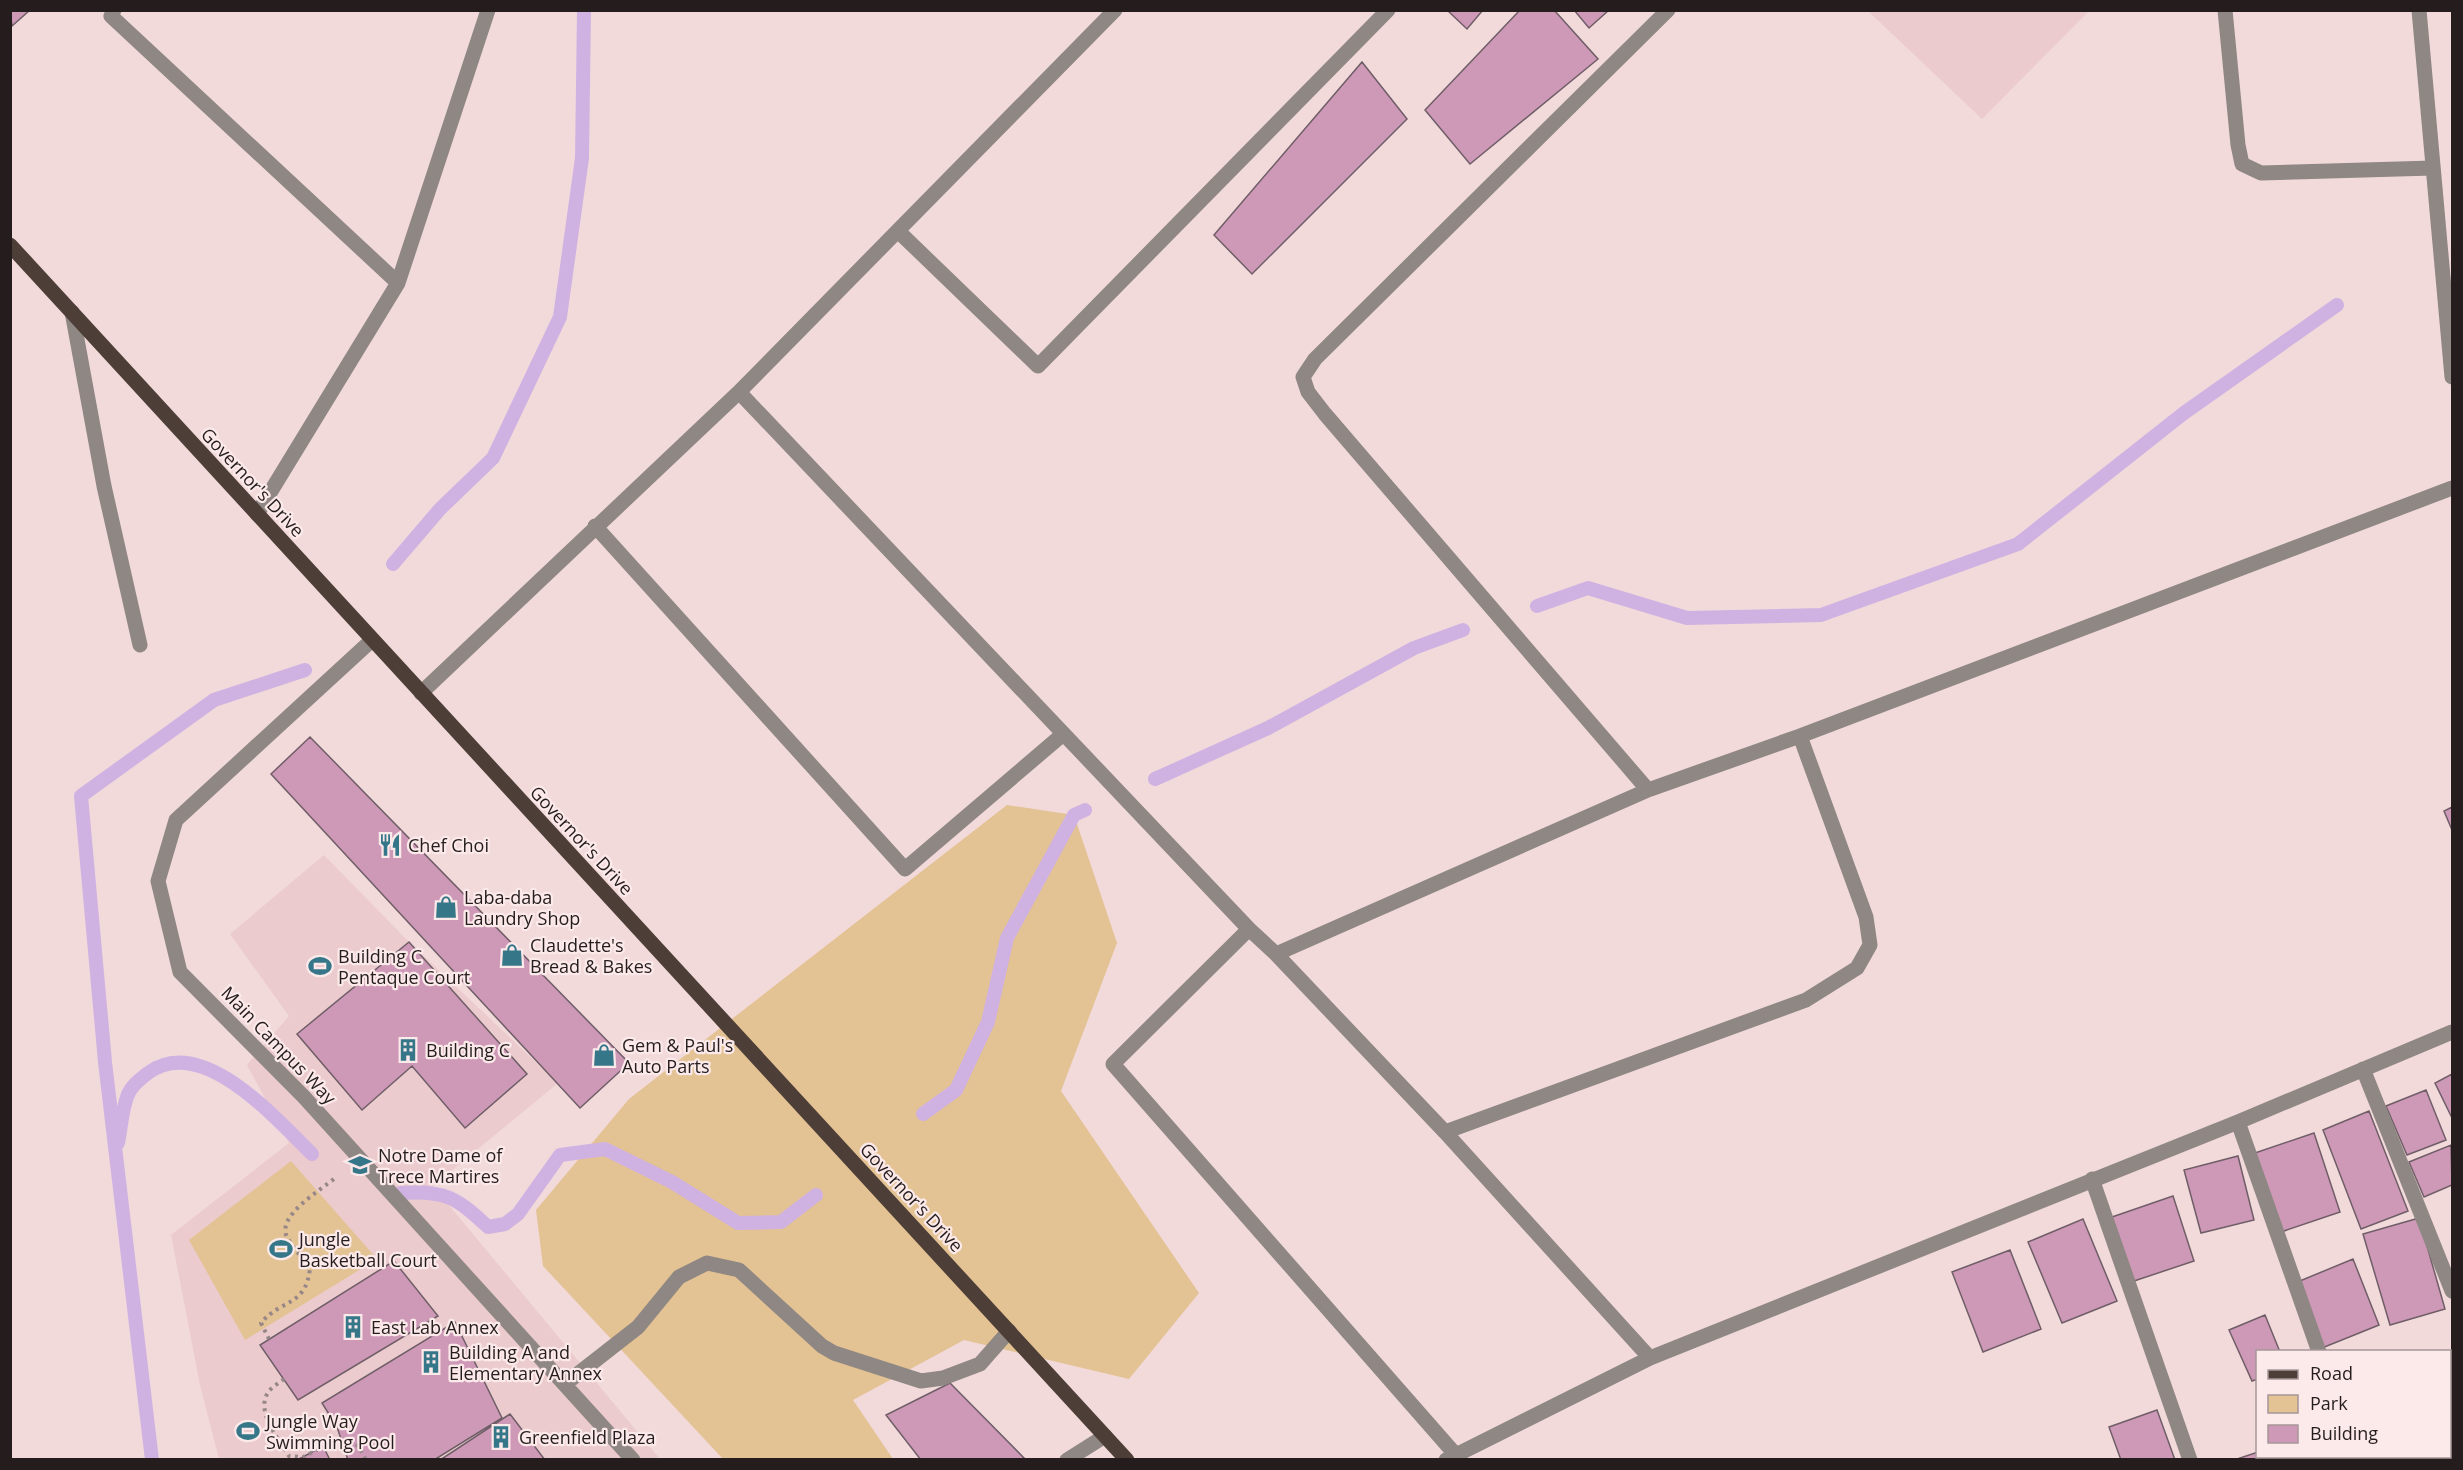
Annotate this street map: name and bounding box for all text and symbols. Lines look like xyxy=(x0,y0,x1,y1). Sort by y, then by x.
street label: Governor's Drive xyxy=(196,422,310,542)
street label: Governor's Drive xyxy=(525,780,639,900)
restaurant icon: Chef Choi xyxy=(377,832,403,858)
place label: Chef Choi xyxy=(408,833,489,857)
place label: Laba-daba Laundry Shop xyxy=(464,885,580,930)
shop icon: Laba-daba Laundry Shop xyxy=(433,894,459,920)
place label: Claudette's Bread & Bakes xyxy=(530,933,652,978)
shop icon: Claudette's Bread & Bakes xyxy=(499,942,525,968)
place label: Building C Pentaque Court xyxy=(338,944,470,989)
sports icon: Building C Pentaque Court xyxy=(307,953,333,979)
street label: Main Campus Way xyxy=(216,981,342,1110)
place label: Gem & Paul's Auto Parts xyxy=(622,1033,733,1078)
building icon: Building C xyxy=(395,1037,421,1063)
place label: Building C xyxy=(426,1038,510,1062)
shop icon: Gem & Paul's Auto Parts xyxy=(591,1042,617,1068)
street label: Governor's Drive xyxy=(855,1137,969,1257)
place label: Notre Dame of Trece Martires xyxy=(378,1143,503,1188)
school or university icon: Notre Dame of Trece Martires xyxy=(347,1152,373,1178)
place label: Jungle Basketball Court xyxy=(297,1227,437,1272)
sports icon: Jungle Basketball Court xyxy=(268,1236,294,1262)
building icon: East Lab Annex xyxy=(340,1314,366,1340)
place label: East Lab Annex xyxy=(371,1315,499,1339)
place label: Building A and Elementary Annex xyxy=(449,1340,602,1385)
building icon: Building A and Elementary Annex xyxy=(418,1349,444,1375)
legend xyxy=(2256,1350,2451,1458)
text: Road xyxy=(2310,1361,2353,1385)
text: Park xyxy=(2310,1391,2348,1415)
place label: Jungle Way Swimming Pool xyxy=(264,1409,395,1454)
sports icon: Jungle Way Swimming Pool xyxy=(235,1418,261,1444)
text: Building xyxy=(2310,1421,2378,1445)
building icon: Greenfield Plaza xyxy=(488,1424,514,1450)
place label: Greenfield Plaza xyxy=(519,1425,655,1449)

